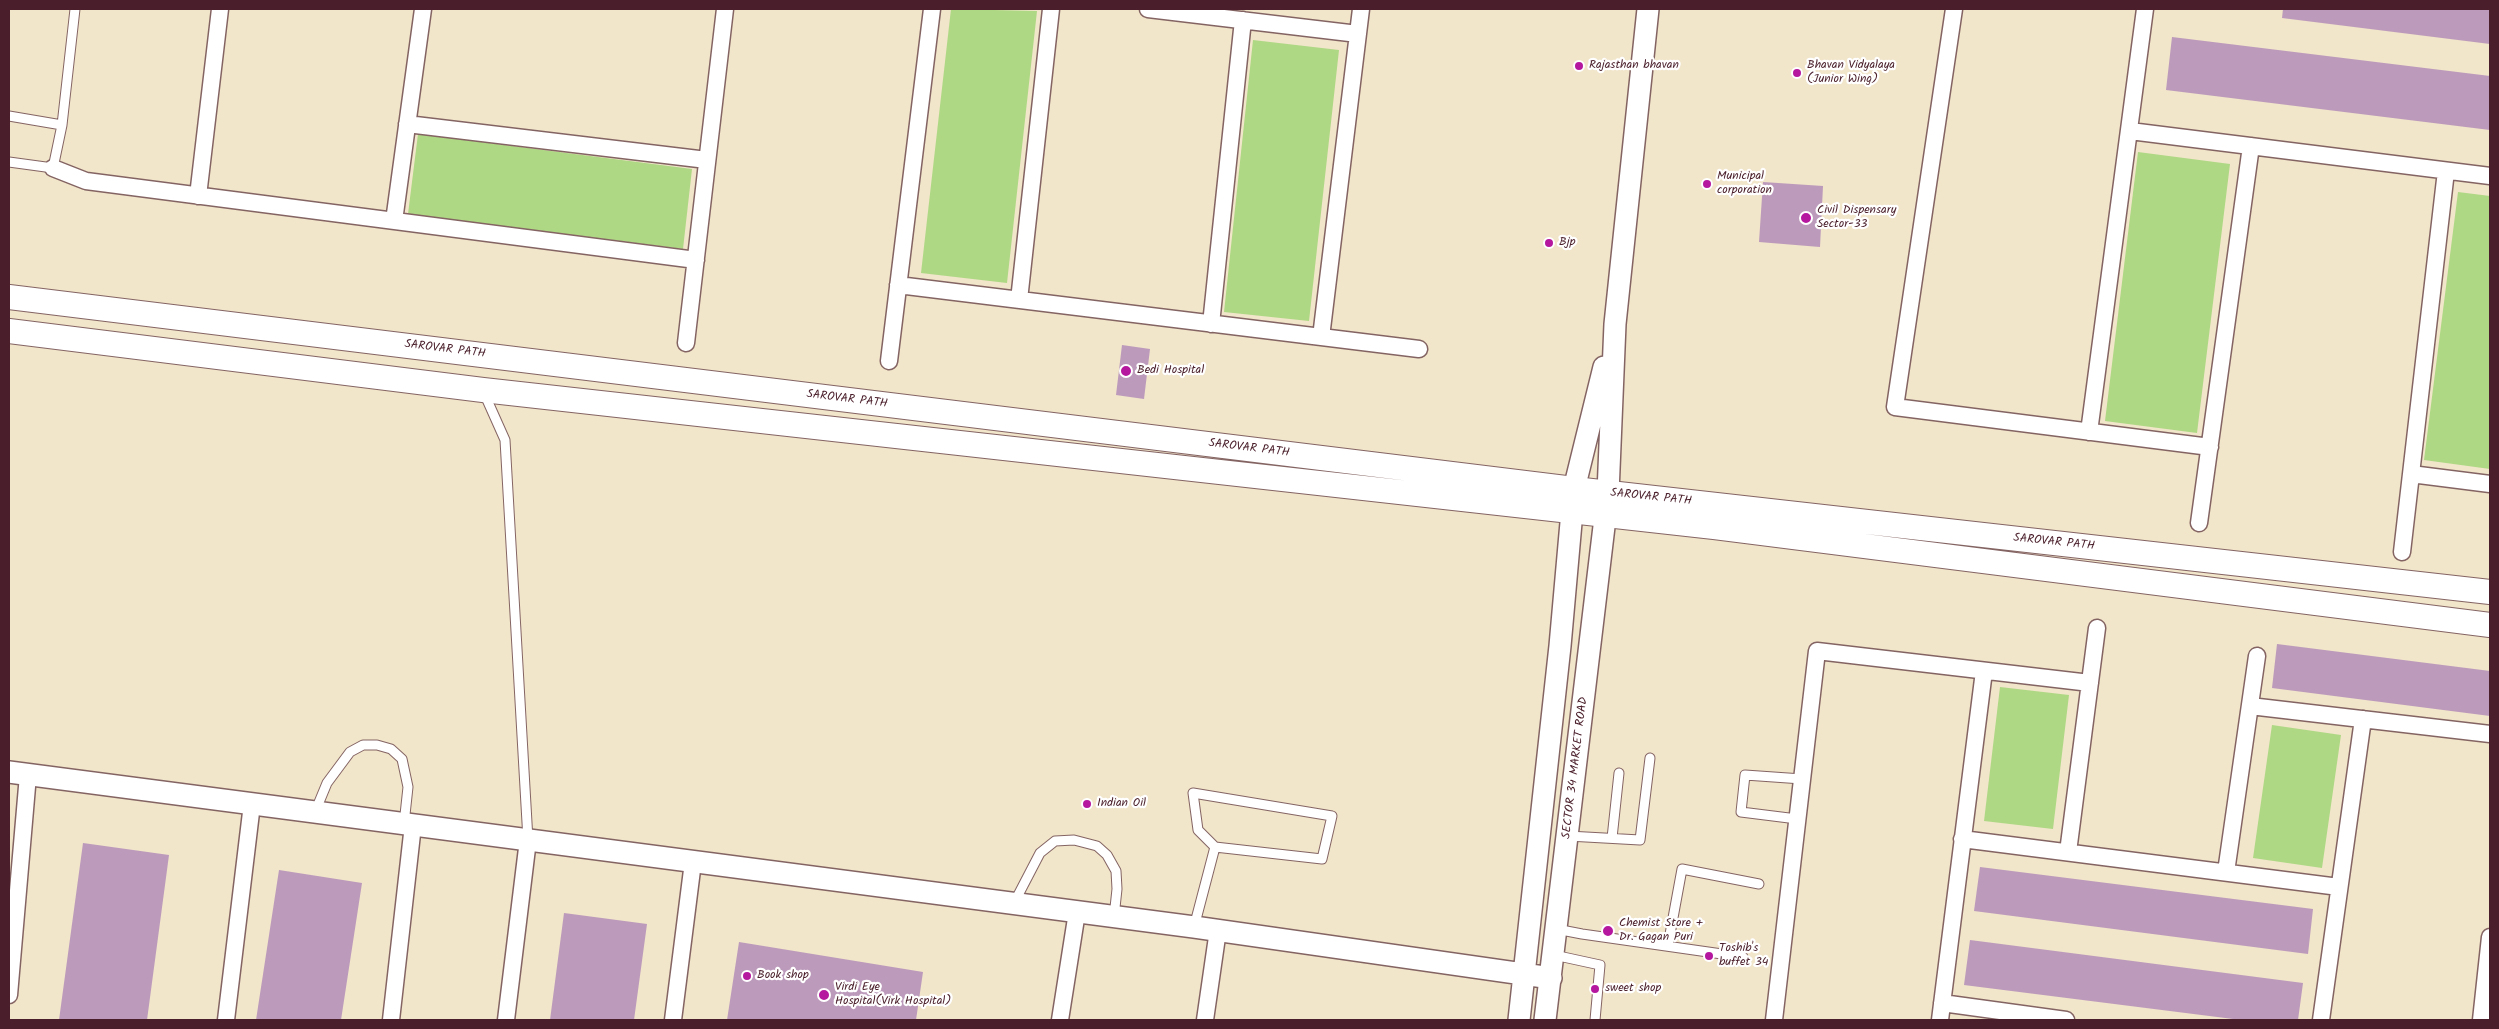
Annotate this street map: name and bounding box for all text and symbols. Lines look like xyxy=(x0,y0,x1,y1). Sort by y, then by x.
place label: Rajasthan bhavan xyxy=(1589,59,1679,73)
place label: Bhavan Vidyalaya (Junior Wing) xyxy=(1807,59,1895,87)
marker: Rajasthan bhavan xyxy=(1573,60,1585,72)
marker: Bhavan Vidyalaya (Junior Wing) xyxy=(1791,67,1803,79)
place label: Municipal corporation xyxy=(1717,170,1772,198)
marker: Municipal corporation xyxy=(1701,178,1713,190)
place label: Civil Dispensary Sector-33 xyxy=(1817,204,1896,232)
marker: Civil Dispensary Sector-33 xyxy=(1799,211,1813,225)
place label: Bjp xyxy=(1559,236,1575,250)
marker: Bjp xyxy=(1543,237,1555,249)
street label: SAROVAR PATH xyxy=(404,338,486,362)
marker: Bedi Hospital xyxy=(1119,364,1133,378)
place label: Bedi Hospital xyxy=(1137,364,1204,378)
street label: SAROVAR PATH xyxy=(806,388,888,412)
street label: SAROVAR PATH xyxy=(1208,437,1290,461)
street label: SAROVAR PATH xyxy=(1610,487,1692,509)
street label: SAROVAR PATH xyxy=(2013,532,2095,554)
street label: SECTOR 34 MARKET ROAD xyxy=(1560,696,1592,840)
place label: Indian Oil xyxy=(1097,797,1146,811)
marker: Indian Oil xyxy=(1081,798,1093,810)
place label: Chemist Store + Dr. Gagan Puri xyxy=(1619,917,1703,945)
marker: Chemist Store + Dr. Gagan Puri xyxy=(1601,924,1615,938)
place label: Toshib's buffet 34 xyxy=(1719,942,1768,970)
marker: Toshib's buffet 34 xyxy=(1703,950,1715,962)
place label: Book shop xyxy=(757,969,809,983)
marker: Book shop xyxy=(741,970,753,982)
place label: Virdi Eye Hospital(Virk Hospital) xyxy=(835,981,951,1009)
place label: sweet shop xyxy=(1605,982,1661,996)
marker: sweet shop xyxy=(1589,983,1601,995)
marker: Virdi Eye Hospital(Virk Hospital) xyxy=(817,988,831,1002)

